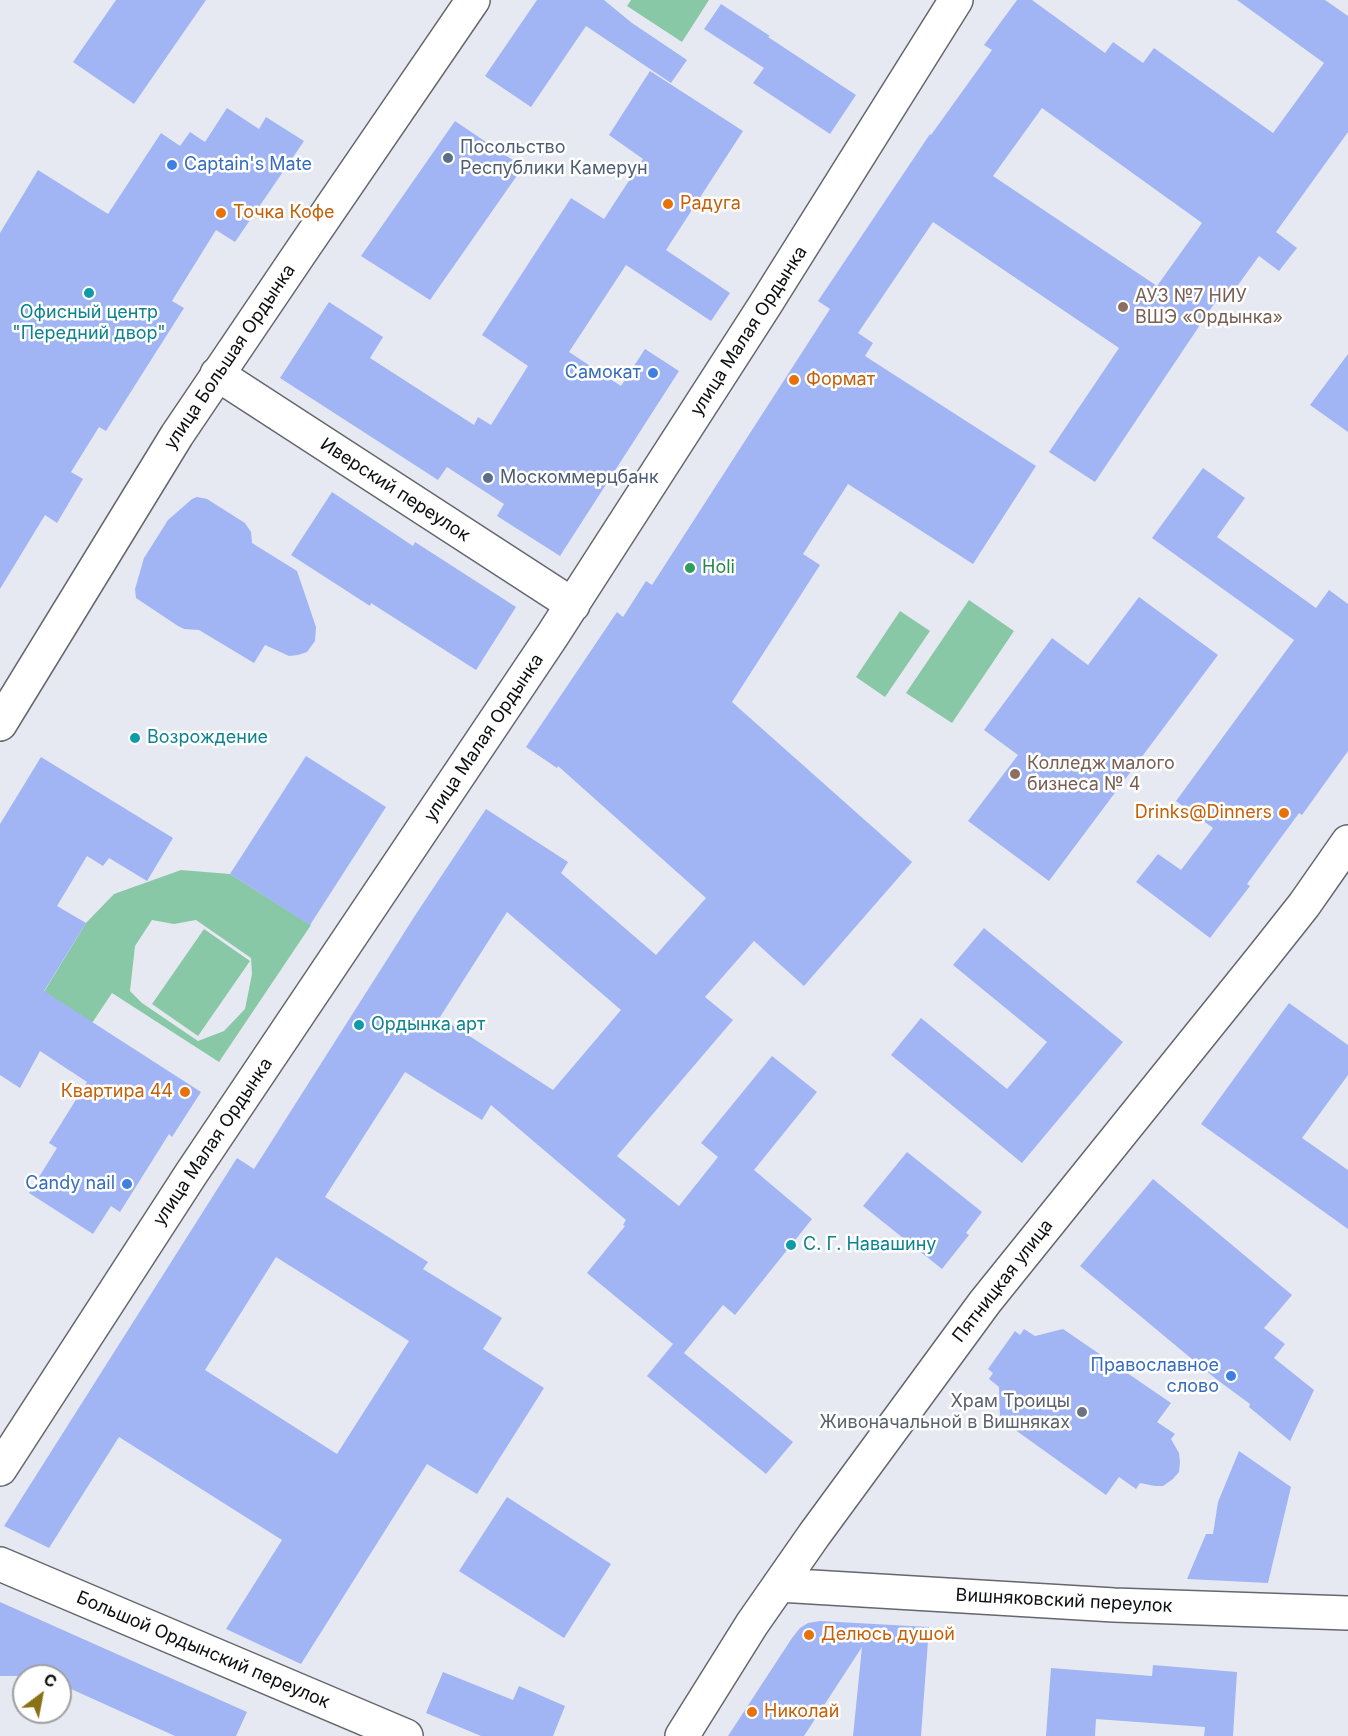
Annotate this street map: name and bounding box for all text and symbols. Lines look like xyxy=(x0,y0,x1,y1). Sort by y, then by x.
place label: Посольство Республики Камерун xyxy=(460,137,648,180)
marker: Посольство Республики Камерун xyxy=(441,151,455,165)
place label: Captain's Mate xyxy=(184,154,312,176)
marker: Captain's Mate xyxy=(165,158,179,172)
place label: Радуга xyxy=(680,193,741,215)
marker: Радуга xyxy=(661,197,675,211)
place label: Точка Кофе xyxy=(233,202,335,224)
marker: Точка Кофе xyxy=(214,206,228,220)
street label: улица Малая Ордынка xyxy=(686,242,812,420)
street label: улица Большая Ордынка xyxy=(160,260,300,454)
marker: Офисный центр "Передний двор" xyxy=(82,286,96,300)
place label: АУЗ №7 НИУ ВШЭ «Ордынка» xyxy=(1135,286,1283,328)
marker: АУЗ №7 НИУ ВШЭ «Ордынка» xyxy=(1116,300,1130,314)
place label: Офисный центр "Передний двор" xyxy=(12,302,166,344)
place label: Самокат xyxy=(565,362,641,384)
marker: Самокат xyxy=(646,366,660,380)
place label: Формат xyxy=(806,369,875,391)
marker: Формат xyxy=(787,373,801,387)
street label: Иверский переулок xyxy=(316,434,474,546)
place label: Москоммерцбанк xyxy=(500,467,659,489)
marker: Москоммерцбанк xyxy=(481,471,495,485)
place label: Holi xyxy=(702,557,735,579)
marker: Holi xyxy=(683,561,697,575)
street label: улица Малая Ордынка xyxy=(420,650,548,826)
place label: Возрождение xyxy=(147,727,268,749)
marker: Возрождение xyxy=(128,731,142,745)
place label: Колледж малого бизнеса № 4 xyxy=(1027,753,1175,795)
marker: Колледж малого бизнеса № 4 xyxy=(1008,767,1022,781)
place label: Drinks@Dinners xyxy=(1135,802,1272,824)
marker: Drinks@Dinners xyxy=(1277,806,1291,820)
place label: Ордынка арт xyxy=(371,1014,485,1036)
marker: Ордынка арт xyxy=(352,1018,366,1032)
street label: улица Малая Ордынка xyxy=(149,1054,277,1230)
place label: Квартира 44 xyxy=(61,1081,173,1103)
marker: Квартира 44 xyxy=(178,1085,192,1099)
place label: Candy nail xyxy=(25,1173,115,1195)
marker: Candy nail xyxy=(120,1177,134,1191)
street label: Пятницкая улица xyxy=(948,1215,1058,1347)
place label: С. Г. Навашину xyxy=(803,1234,936,1256)
marker: С. Г. Навашину xyxy=(784,1238,798,1252)
place label: Православное слово xyxy=(1091,1355,1219,1398)
marker: Православное слово xyxy=(1224,1369,1238,1383)
place label: Храм Троицы Живоначальной в Вишняках xyxy=(820,1391,1070,1434)
marker: Храм Троицы Живоначальной в Вишняках xyxy=(1075,1405,1089,1419)
street label: Вишняковский переулок xyxy=(955,1585,1173,1617)
street label: Большой Ордынский переулок xyxy=(73,1587,333,1713)
place label: Делюсь душой xyxy=(821,1624,955,1646)
marker: Делюсь душой xyxy=(802,1628,816,1642)
north arrow xyxy=(12,1664,72,1724)
text: С xyxy=(40,1669,61,1692)
place label: Николай xyxy=(764,1701,839,1723)
marker: Николай xyxy=(745,1705,759,1719)

